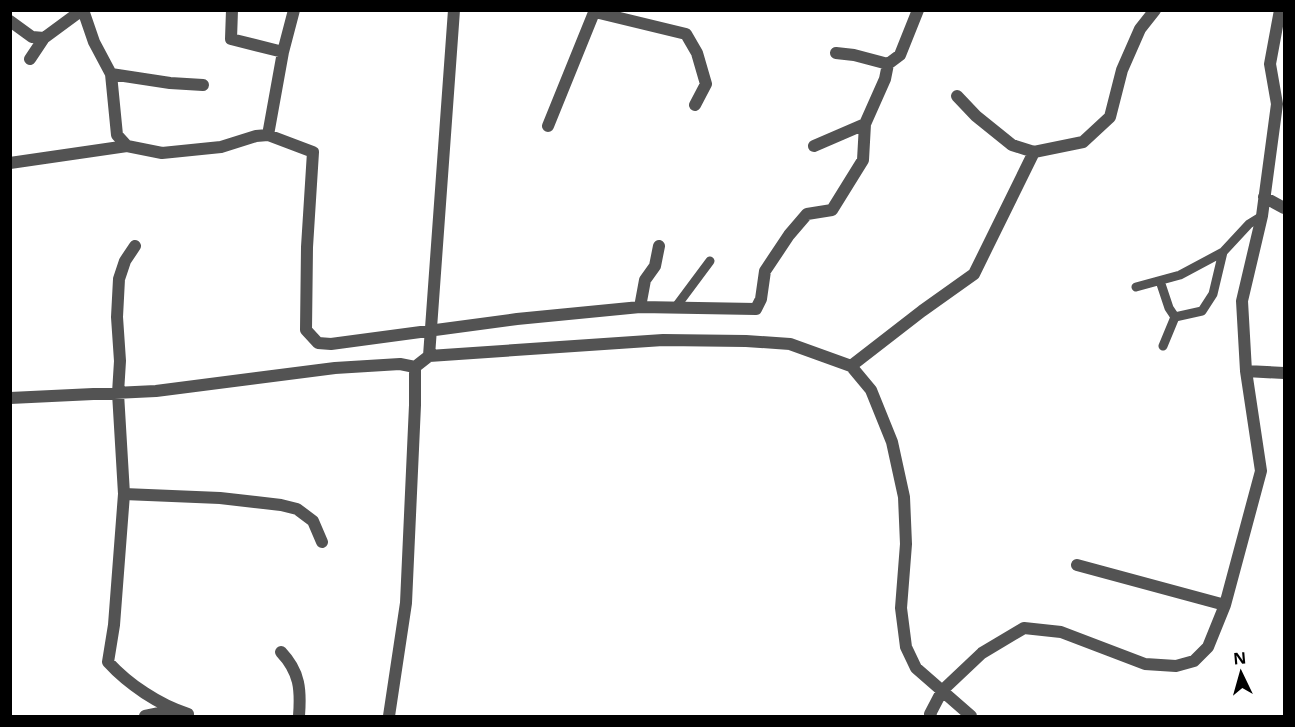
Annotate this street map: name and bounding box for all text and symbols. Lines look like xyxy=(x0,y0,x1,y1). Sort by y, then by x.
north arrow xyxy=(1211,643,1271,703)
text: N xyxy=(1232,647,1247,670)

